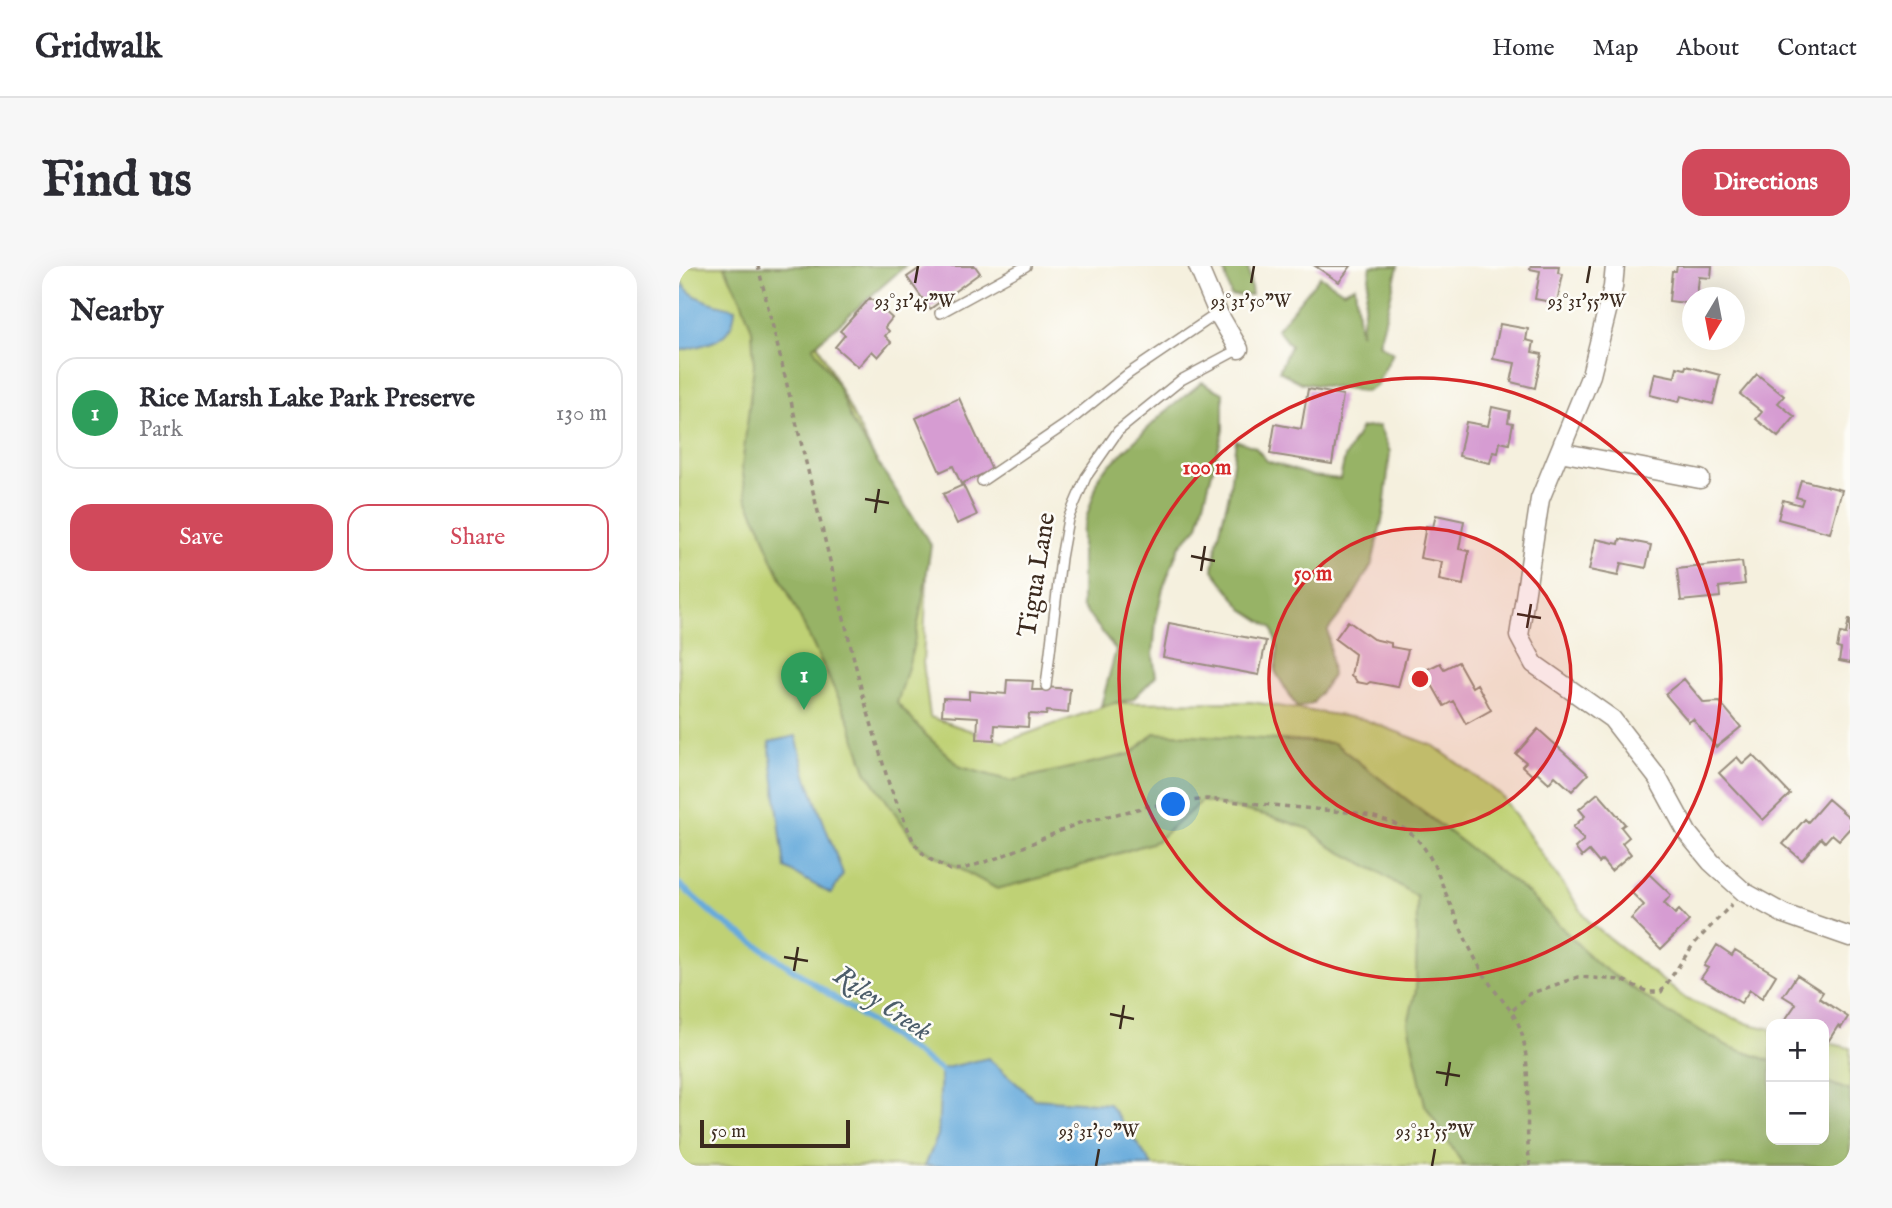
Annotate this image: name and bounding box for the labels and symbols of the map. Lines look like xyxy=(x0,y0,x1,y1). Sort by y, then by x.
north arrow xyxy=(1682,287,1745,350)
text: 93°31'45"W xyxy=(874,291,956,314)
text: 93°31'50"W xyxy=(1210,291,1292,314)
text: 93°31'55"W xyxy=(1547,291,1627,314)
text: 100 m xyxy=(1182,455,1232,482)
street label: Tigua Lane xyxy=(1011,510,1063,640)
text: 50 m xyxy=(1294,561,1333,588)
pin: 1 xyxy=(781,652,827,710)
centre of rings xyxy=(1408,667,1432,691)
your location xyxy=(1156,787,1190,821)
water label: Riley Creek xyxy=(826,958,938,1050)
scale bar xyxy=(700,1117,851,1149)
text: 93°31'50"W xyxy=(1058,1121,1140,1144)
text: 93°31'55"W xyxy=(1395,1121,1475,1144)

